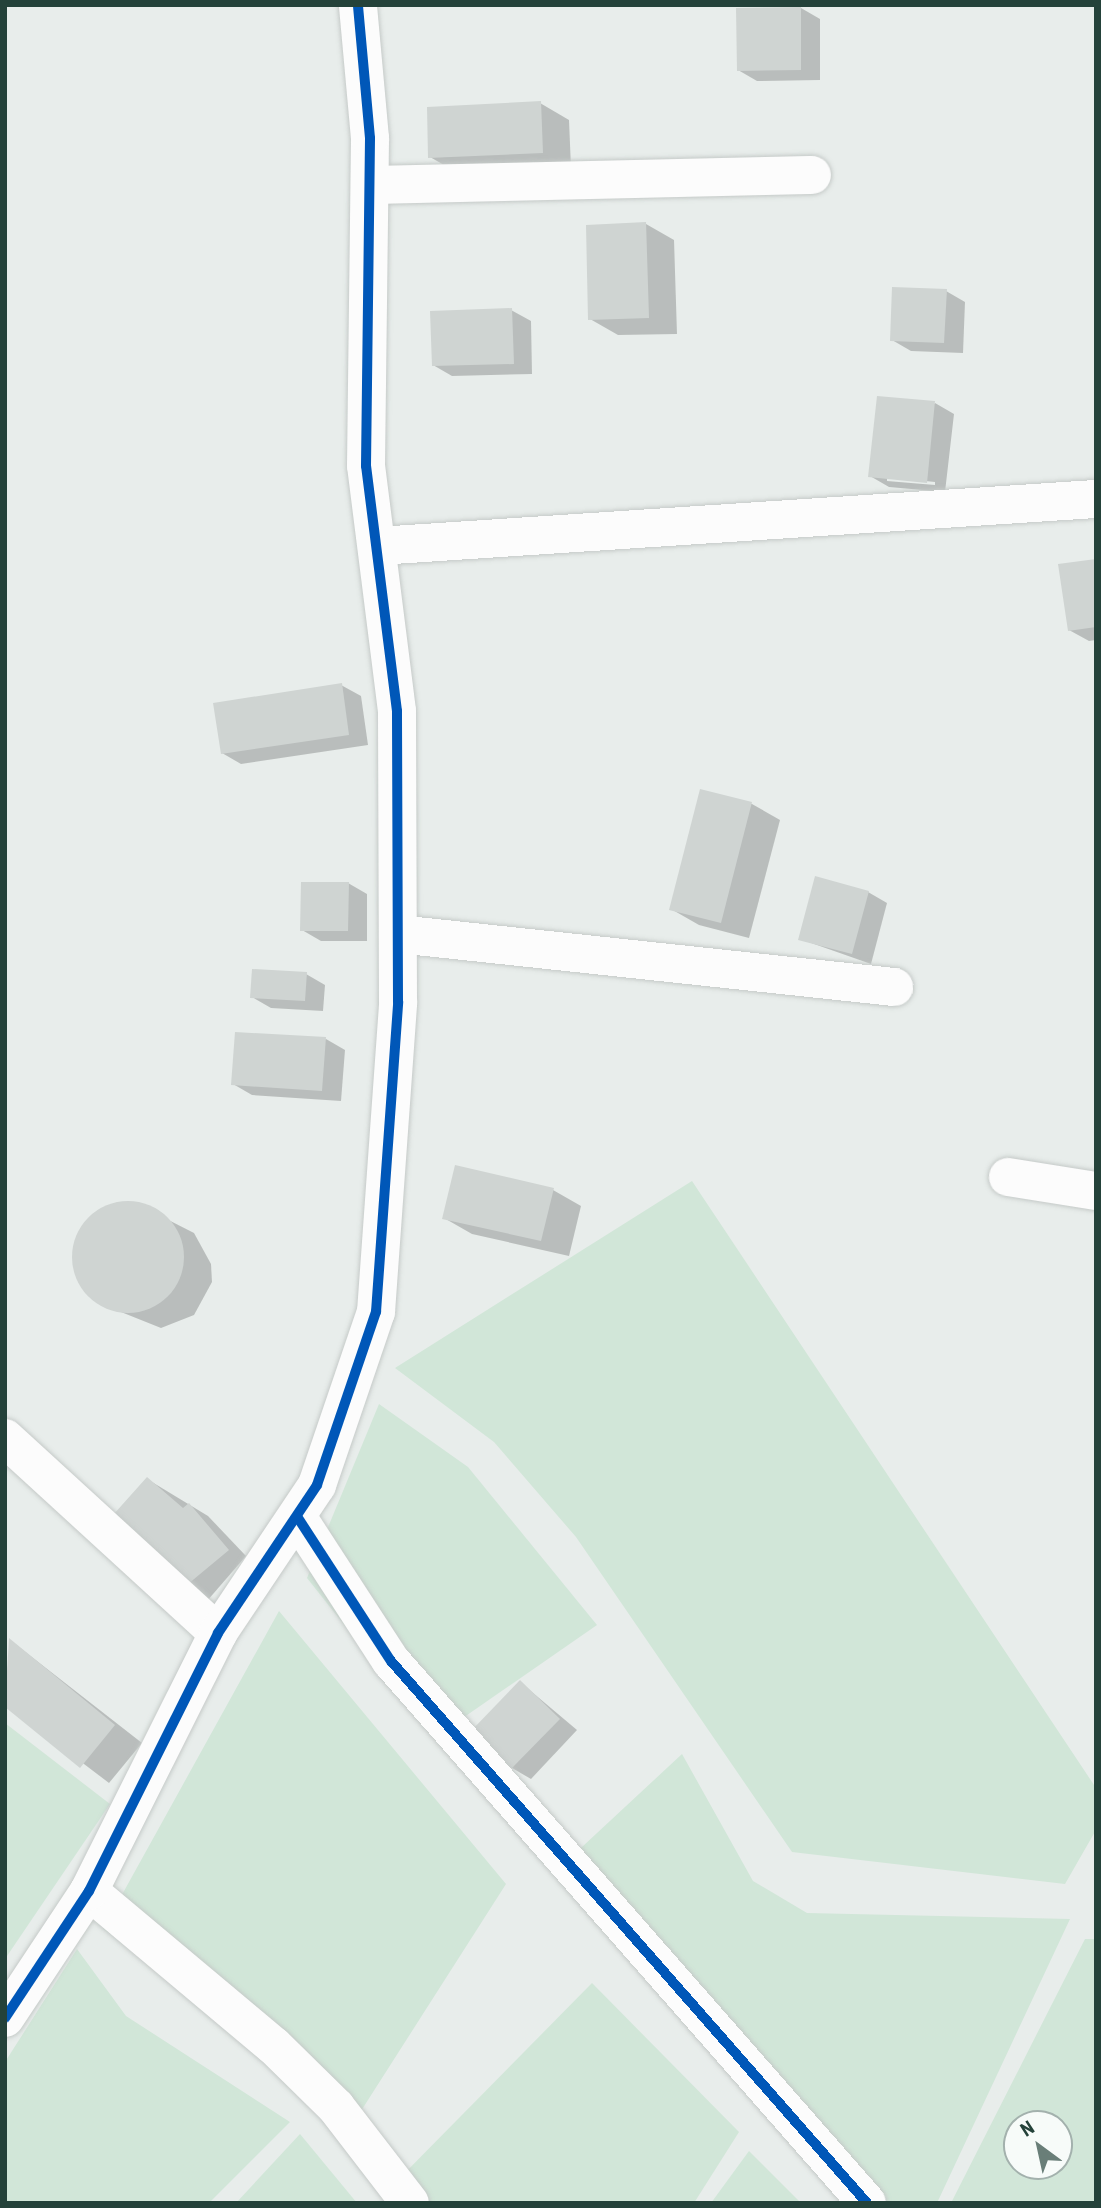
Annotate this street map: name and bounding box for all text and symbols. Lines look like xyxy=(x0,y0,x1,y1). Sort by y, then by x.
north arrow xyxy=(1003,2110,1073,2180)
text: N xyxy=(1016,2116,1039,2141)

